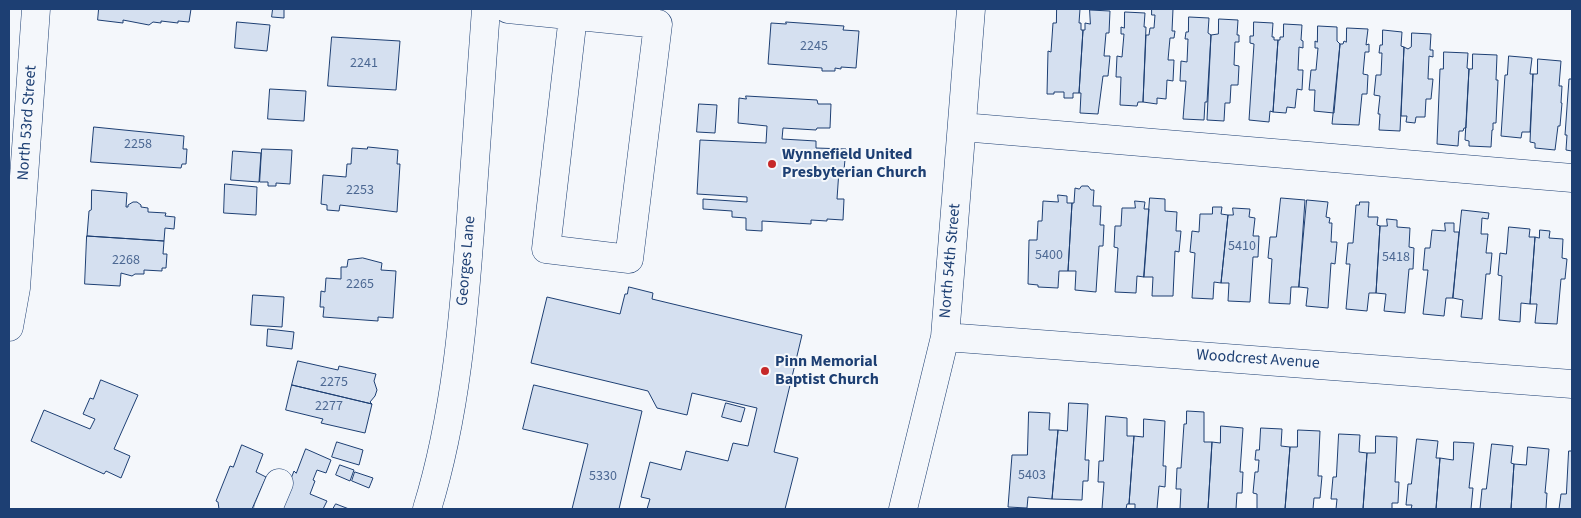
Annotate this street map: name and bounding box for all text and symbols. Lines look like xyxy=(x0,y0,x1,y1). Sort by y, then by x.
house number: 2245 xyxy=(800,39,828,55)
house number: 2241 xyxy=(350,56,378,72)
street label: North 53rd Street xyxy=(14,65,42,181)
house number: 2258 xyxy=(124,137,152,153)
place label: Wynnefield United Presbyterian Church xyxy=(782,145,927,183)
marker: Wynnefield United Presbyterian Church xyxy=(766,158,778,170)
house number: 2253 xyxy=(346,183,374,199)
street label: North 54th Street xyxy=(936,203,966,319)
street label: Georges Lane xyxy=(454,215,480,307)
house number: 5410 xyxy=(1228,239,1256,255)
house number: 5400 xyxy=(1035,248,1063,264)
house number: 5418 xyxy=(1382,250,1410,266)
house number: 2268 xyxy=(112,253,140,269)
house number: 2265 xyxy=(346,277,374,293)
street label: Woodcrest Avenue xyxy=(1196,346,1320,374)
place label: Pinn Memorial Baptist Church xyxy=(775,352,879,390)
marker: Pinn Memorial Baptist Church xyxy=(759,365,771,377)
house number: 2275 xyxy=(320,375,348,391)
house number: 2277 xyxy=(315,399,343,415)
house number: 5403 xyxy=(1018,468,1046,484)
house number: 5330 xyxy=(589,469,617,485)

